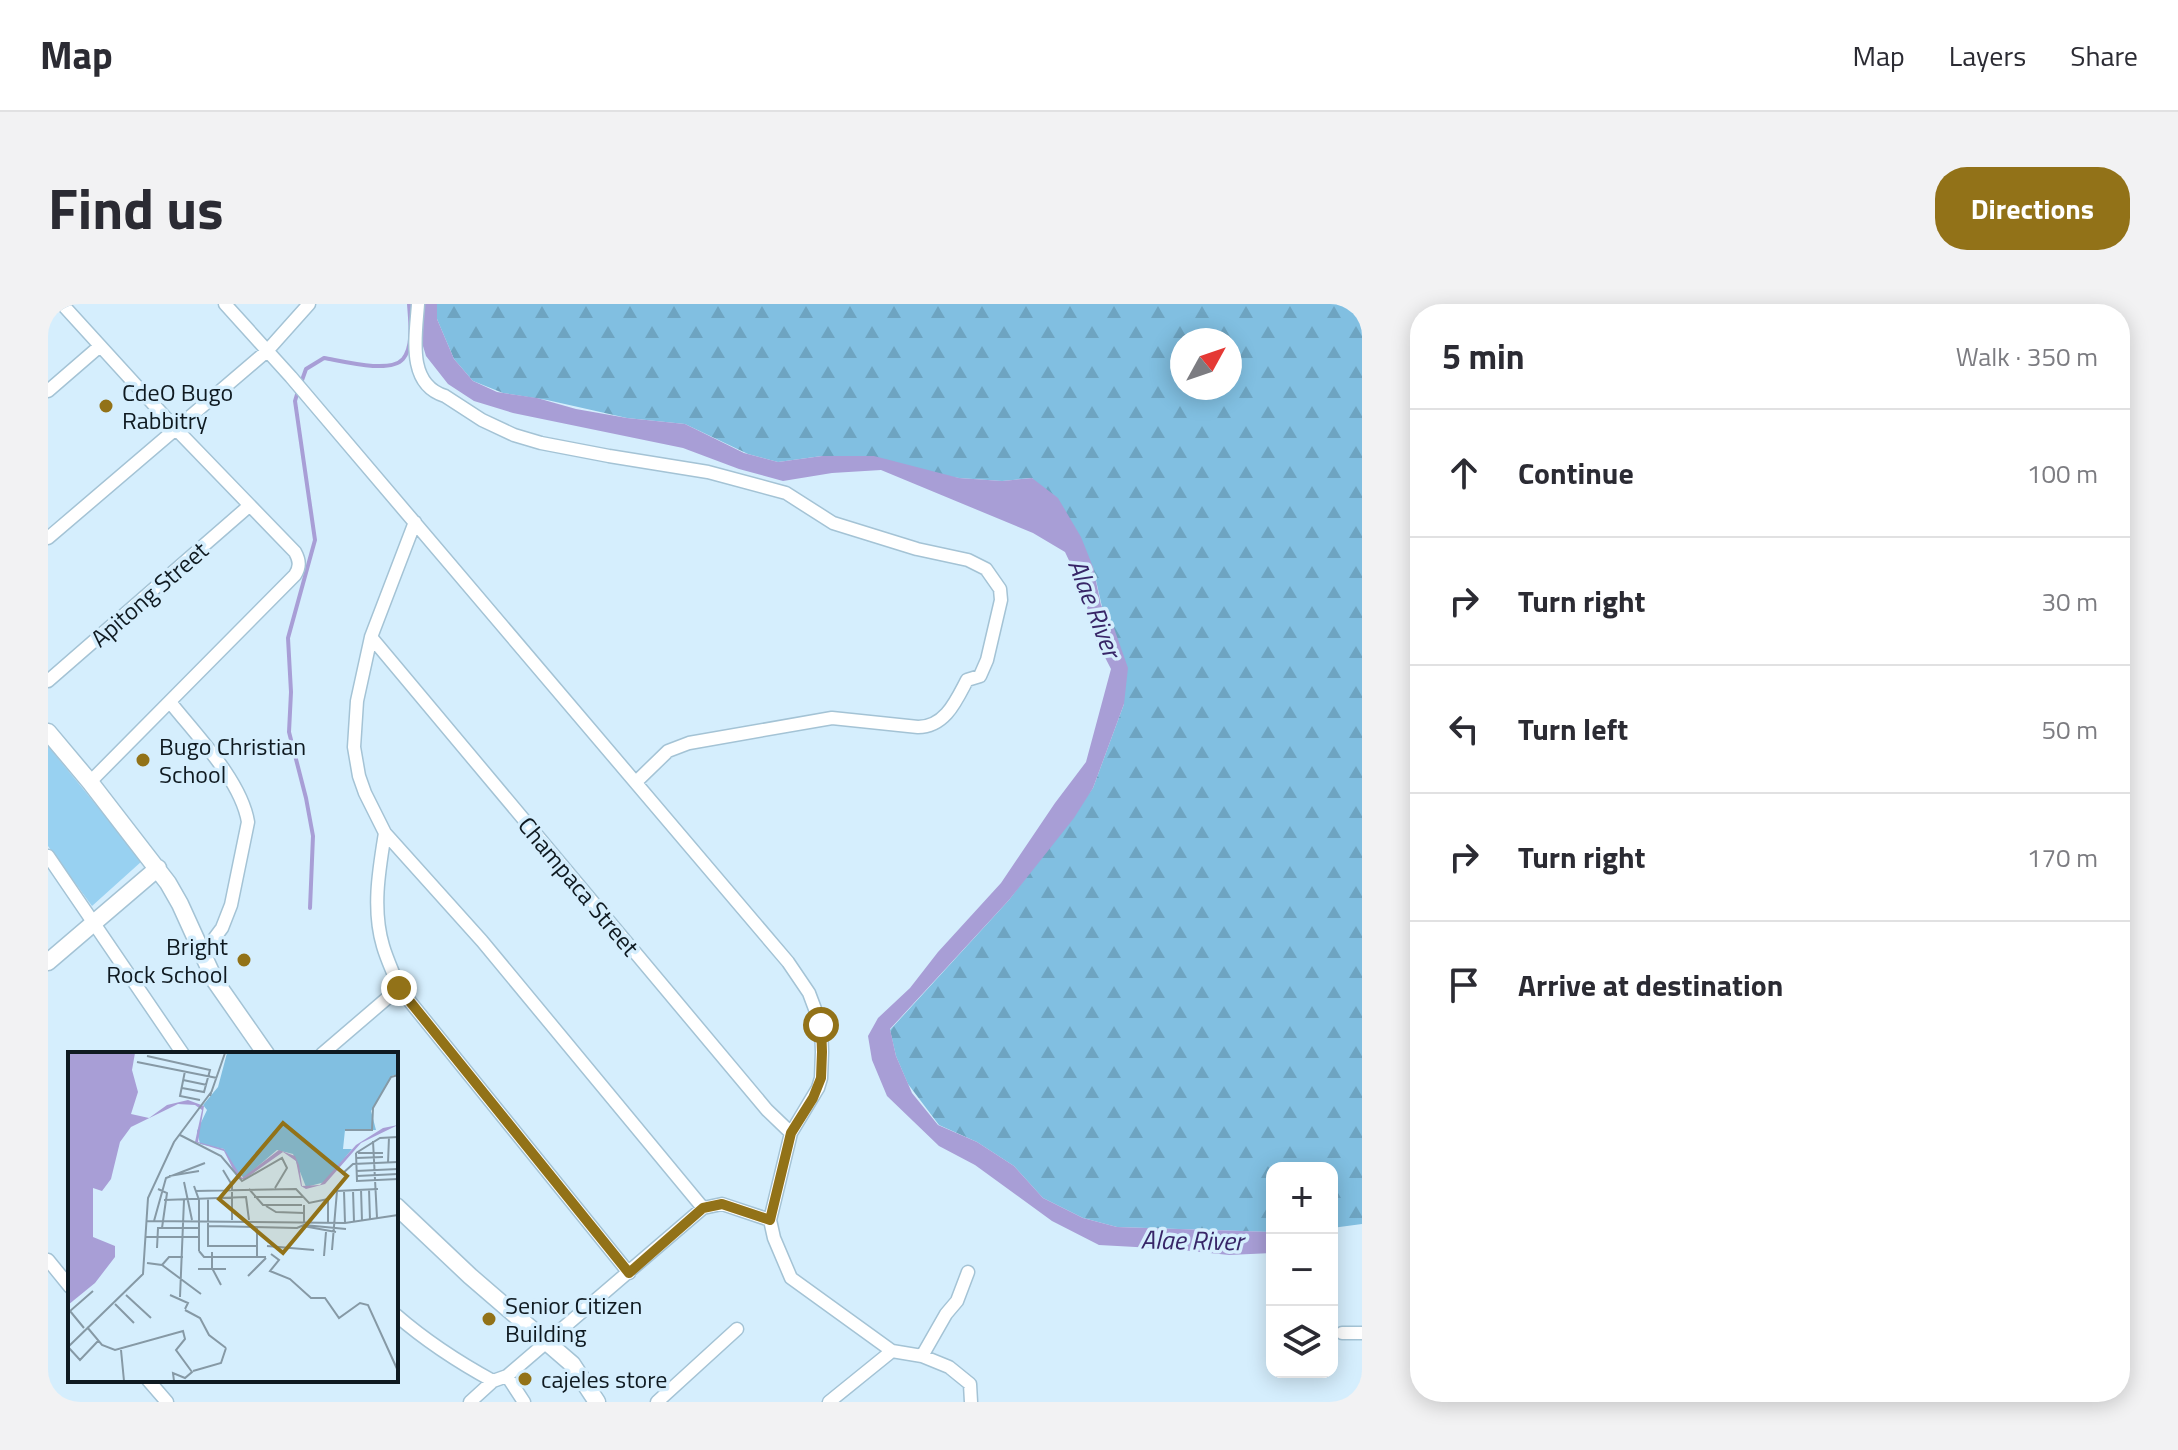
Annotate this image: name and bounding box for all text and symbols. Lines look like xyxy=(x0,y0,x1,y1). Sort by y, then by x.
text: Map xyxy=(40,26,113,84)
text: Map xyxy=(1852,34,1905,77)
text: Layers xyxy=(1949,34,2026,77)
text: Share xyxy=(2070,34,2138,77)
text: Find us xyxy=(48,166,224,251)
button: Directions xyxy=(1935,167,2130,250)
north arrow xyxy=(1170,328,1242,400)
text: 5 min xyxy=(1442,330,1525,382)
text: Walk · 350 m xyxy=(1956,337,2098,376)
place label: CdeO Bugo Rabbitry xyxy=(122,374,233,438)
marker: CdeO Bugo Rabbitry xyxy=(97,397,115,415)
text: Continue xyxy=(1518,450,1634,496)
icon: ahead xyxy=(1442,451,1486,495)
text: 100 m xyxy=(2027,454,2098,493)
street label: Apitong Street xyxy=(82,532,216,655)
water label: Alae River xyxy=(1058,553,1133,665)
text: Turn right xyxy=(1518,578,1646,624)
icon: right xyxy=(1442,579,1486,623)
text: 30 m xyxy=(2041,582,2098,621)
text: Turn left xyxy=(1518,706,1628,752)
icon: left xyxy=(1442,707,1486,751)
text: 50 m xyxy=(2041,710,2098,749)
place label: Bugo Christian School xyxy=(159,728,306,792)
marker: Bugo Christian School xyxy=(134,751,152,769)
street label: Champaca Street xyxy=(510,808,649,964)
text: Turn right xyxy=(1518,834,1646,880)
icon: right xyxy=(1442,835,1486,879)
text: 170 m xyxy=(2027,838,2098,877)
place label: Bright Rock School xyxy=(106,928,229,992)
marker: Bright Rock School xyxy=(235,951,253,969)
text: Arrive at destination xyxy=(1518,962,1783,1008)
icon: arrive xyxy=(1442,963,1486,1007)
route end xyxy=(381,970,417,1006)
route start xyxy=(803,1007,839,1043)
inset map xyxy=(68,1052,398,1382)
map controls xyxy=(1266,1162,1338,1378)
button: + xyxy=(1266,1162,1338,1234)
water label: Alae River xyxy=(1140,1220,1246,1260)
button: − xyxy=(1266,1234,1338,1306)
place label: Senior Citizen Building xyxy=(505,1287,642,1351)
button: layers xyxy=(1266,1306,1338,1378)
marker: Senior Citizen Building xyxy=(480,1310,498,1328)
place label: cajeles store xyxy=(541,1361,667,1397)
marker: cajeles store xyxy=(516,1370,534,1388)

